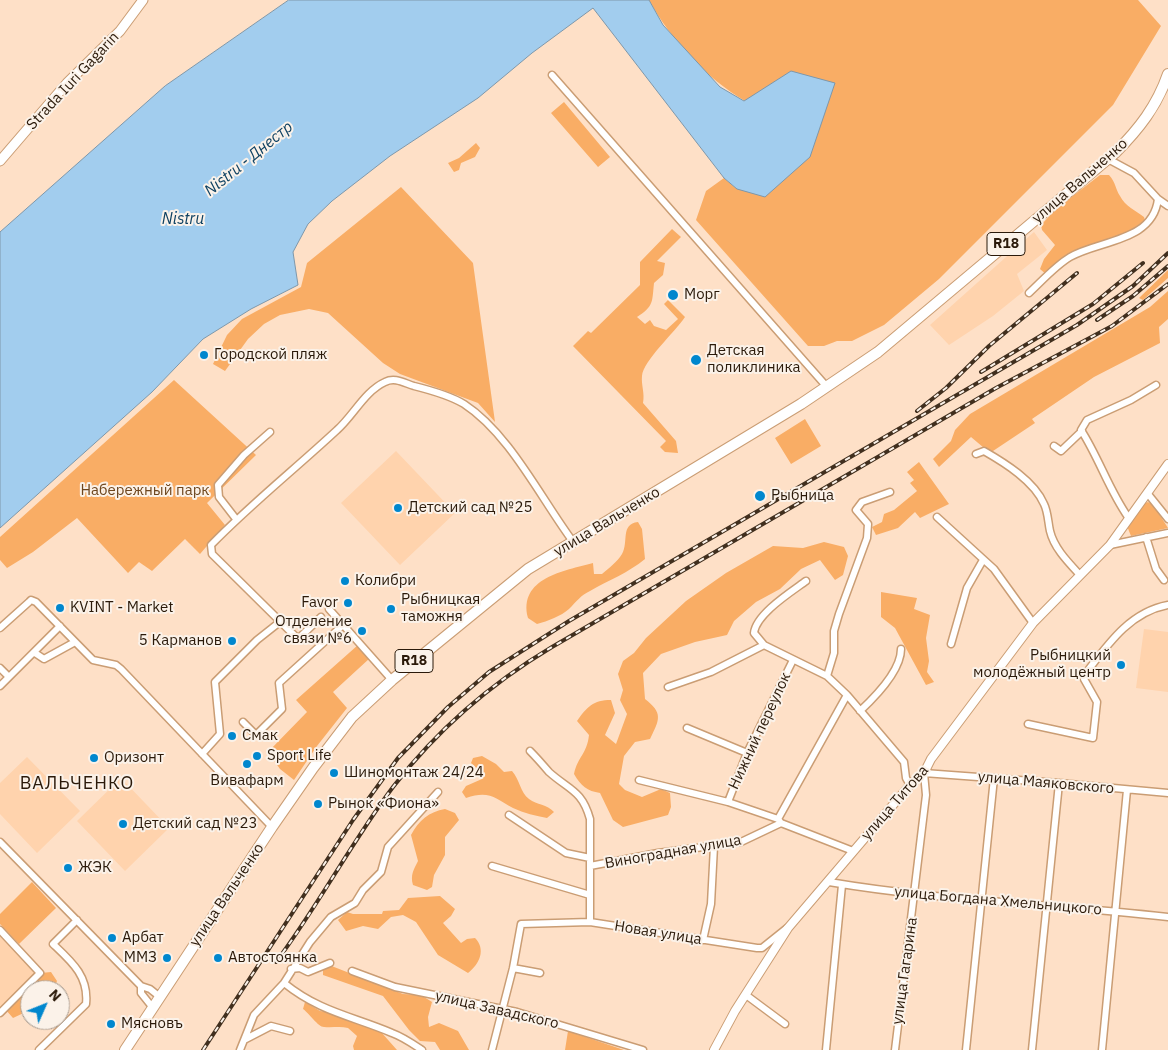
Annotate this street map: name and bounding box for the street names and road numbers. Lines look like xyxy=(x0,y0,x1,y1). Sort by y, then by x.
street label: Strada Iuri Gagarin xyxy=(23,28,123,134)
street label: улица Вальченко xyxy=(1029,135,1131,227)
road number: R18 xyxy=(987,232,1025,255)
street label: улица Вальченко xyxy=(551,483,663,561)
road number: R18 xyxy=(395,649,433,672)
street label: Нижний переулок xyxy=(725,670,795,792)
street label: улица Титова xyxy=(858,762,932,844)
street label: улица Маяковского xyxy=(977,768,1115,798)
street label: Виноградная улица xyxy=(603,831,743,873)
street label: улица Вальченко xyxy=(186,840,268,950)
street label: улица Богдана Хмельницкого xyxy=(893,883,1103,919)
street label: улица Гагарина xyxy=(889,916,921,1026)
street label: Новая улица xyxy=(613,917,703,949)
street label: улица Завадского xyxy=(433,987,561,1033)

